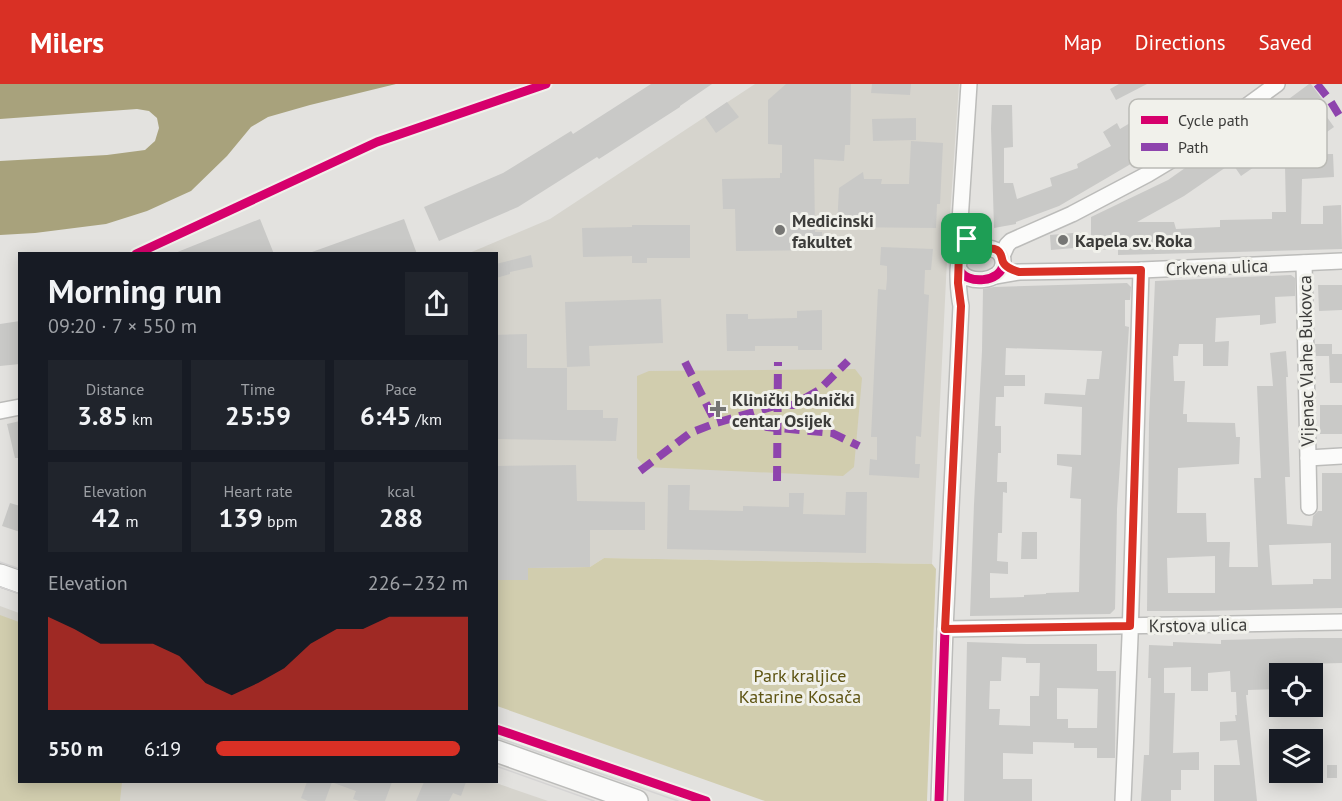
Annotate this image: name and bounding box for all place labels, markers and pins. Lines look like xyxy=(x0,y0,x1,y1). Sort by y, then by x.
place label: Medicinski fakultet xyxy=(792,209,874,253)
pin xyxy=(941,213,992,264)
marker: Medicinski fakultet xyxy=(773,223,787,237)
place label: Kapela sv. Roka xyxy=(1075,229,1192,252)
marker: Kapela sv. Roka xyxy=(1056,233,1070,247)
place label: Klinički bolnički centar Osijek xyxy=(732,388,855,432)
marker: Klinički bolnički centar Osijek xyxy=(709,400,727,418)

